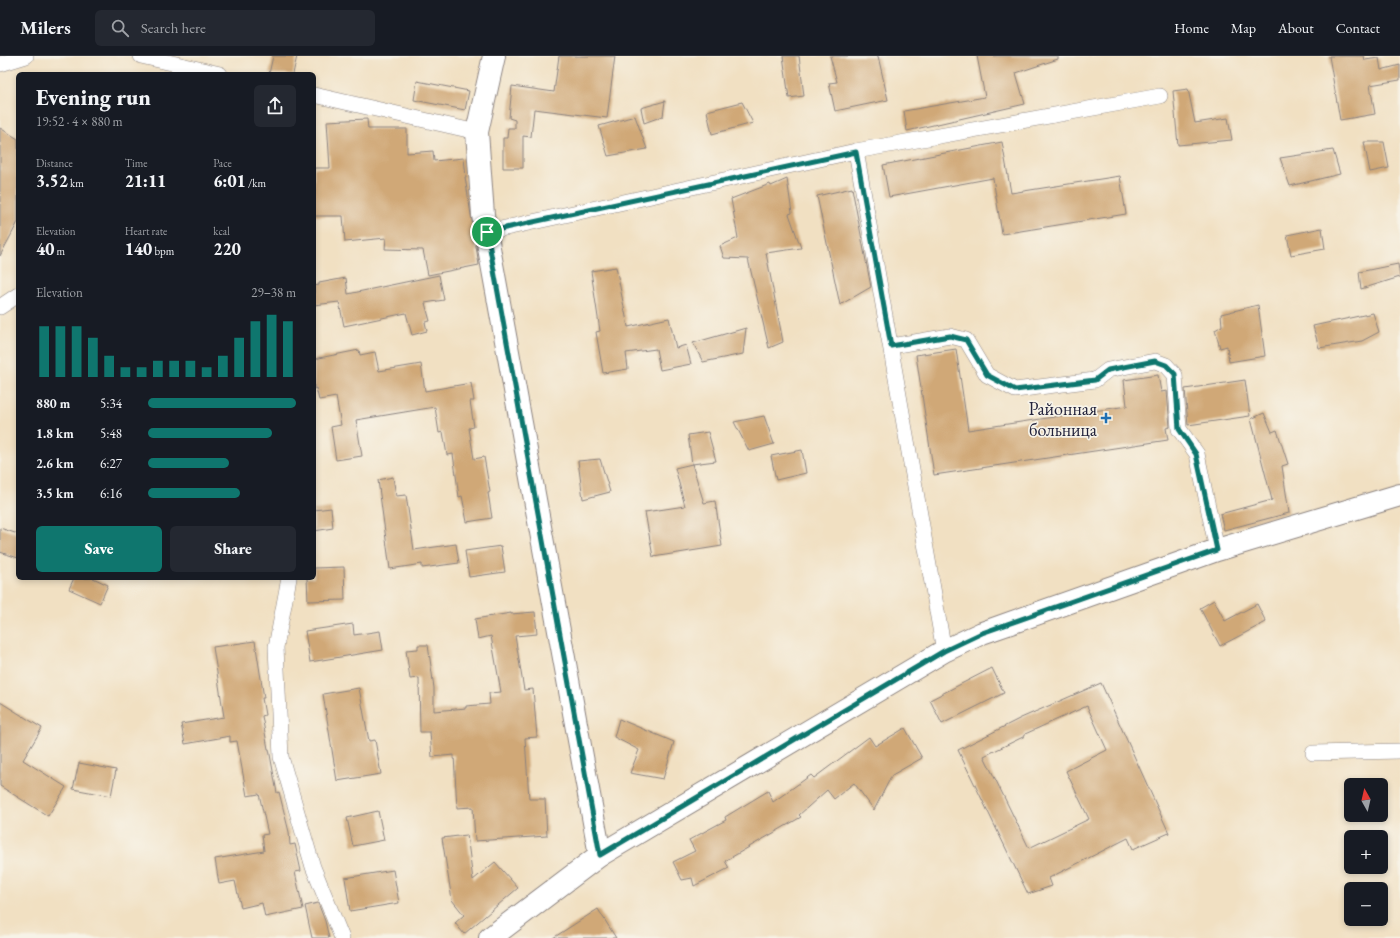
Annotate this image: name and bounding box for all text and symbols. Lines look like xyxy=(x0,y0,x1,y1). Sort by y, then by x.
search box xyxy=(95,10,375,46)
text: Milers xyxy=(20,15,71,40)
icon: search xyxy=(109,17,131,39)
text: Search here xyxy=(141,18,206,37)
text: Home xyxy=(1174,19,1209,37)
text: Map xyxy=(1231,19,1256,37)
text: About xyxy=(1278,19,1314,37)
text: Contact xyxy=(1336,19,1380,37)
text: Evening run xyxy=(36,83,151,112)
button: share xyxy=(254,85,296,127)
text: 19:52 · 4 × 880 m xyxy=(36,113,123,130)
text: Distance xyxy=(36,156,73,170)
text: Time xyxy=(125,156,148,170)
text: Pace xyxy=(213,156,232,170)
text: 3.52 xyxy=(36,170,68,192)
text: 21:11 xyxy=(125,170,166,192)
text: 6:01 xyxy=(213,170,246,192)
text: km xyxy=(68,176,84,190)
text: /km xyxy=(246,176,266,190)
pin xyxy=(470,215,504,249)
icon: arrive xyxy=(476,221,498,243)
text: Elevation xyxy=(36,224,76,238)
text: Heart rate xyxy=(125,224,167,238)
text: kcal xyxy=(213,224,230,238)
text: 40 xyxy=(36,238,54,260)
text: 140 xyxy=(125,238,152,260)
text: 220 xyxy=(213,238,241,260)
text: m xyxy=(54,244,65,258)
text: bpm xyxy=(152,244,174,258)
text: Elevation xyxy=(36,284,83,301)
text: 29–38 m xyxy=(251,284,296,301)
text: 880 m xyxy=(36,395,70,412)
text: 5:34 xyxy=(100,395,122,412)
place label: Районная больница xyxy=(1028,397,1098,441)
marker: Районная больница xyxy=(1100,412,1112,424)
text: 1.8 km xyxy=(36,425,74,442)
text: 5:48 xyxy=(100,425,122,442)
text: 2.6 km xyxy=(36,455,74,472)
text: 6:27 xyxy=(100,455,122,472)
text: 3.5 km xyxy=(36,485,74,502)
text: 6:16 xyxy=(100,485,122,502)
button: Save xyxy=(36,526,162,572)
button: Share xyxy=(170,526,296,572)
north arrow xyxy=(1344,778,1388,822)
map controls xyxy=(1344,778,1388,926)
button: + xyxy=(1344,830,1388,874)
button: − xyxy=(1344,882,1388,926)

